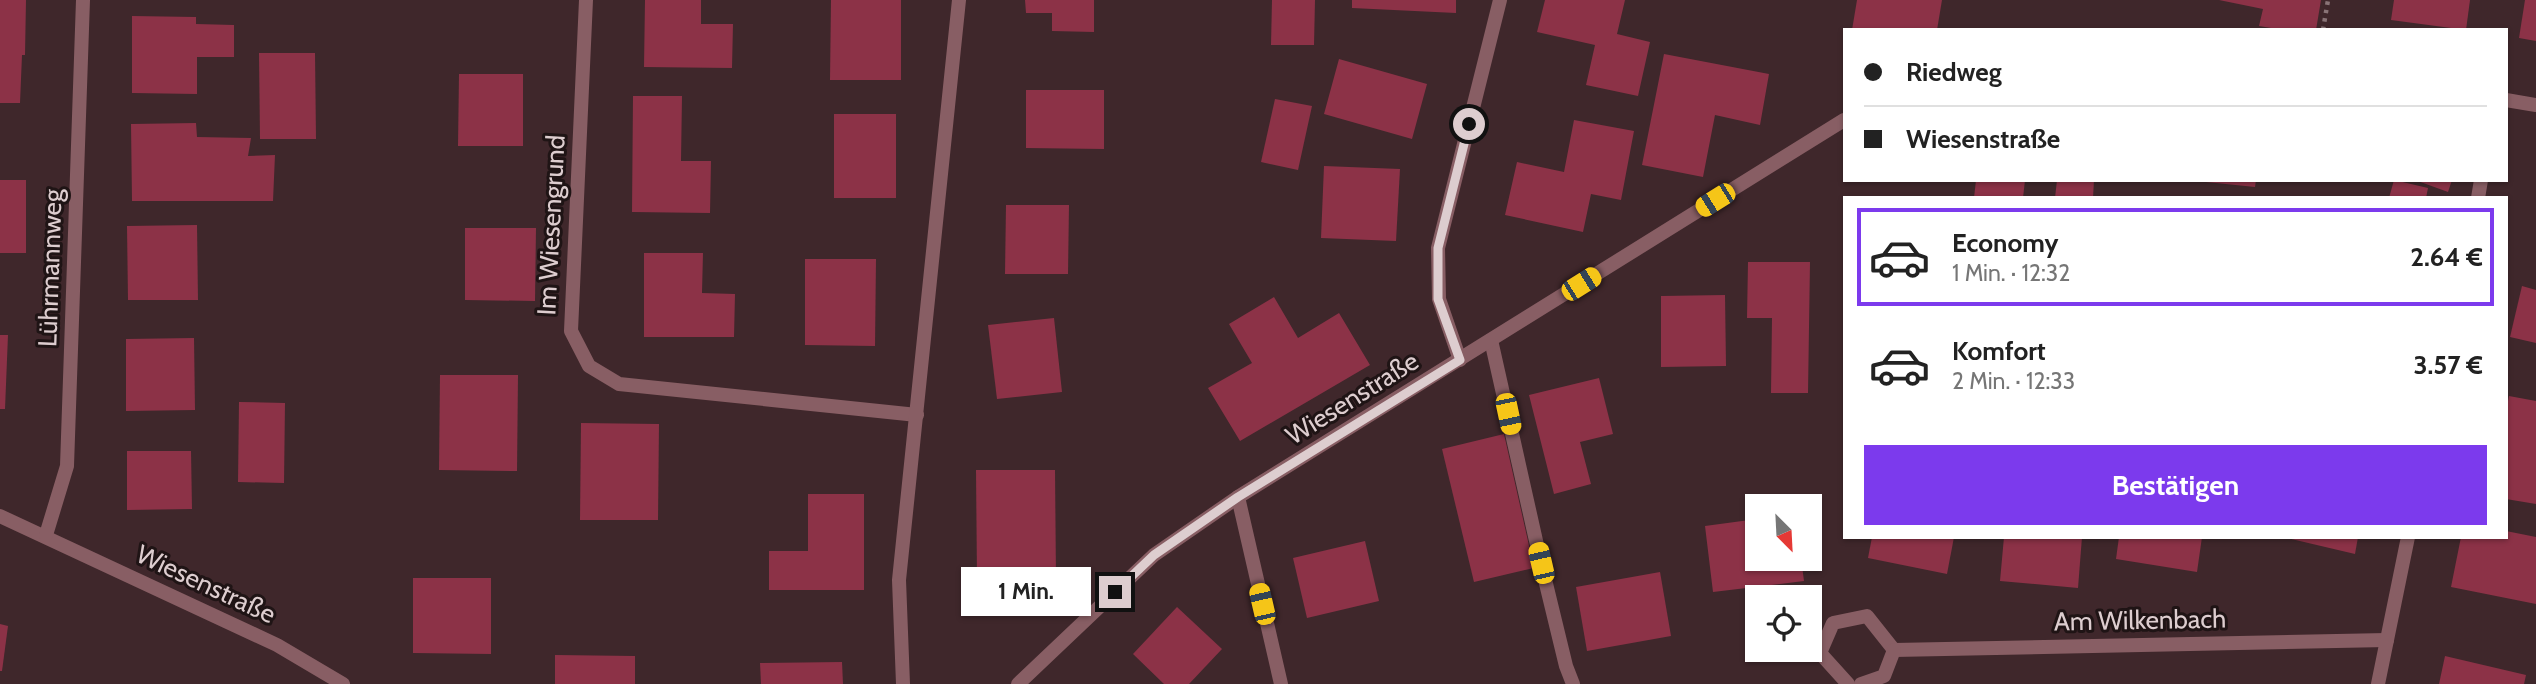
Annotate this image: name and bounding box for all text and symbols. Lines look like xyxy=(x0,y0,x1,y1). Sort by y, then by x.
text: Riedweg xyxy=(1906,56,2002,88)
route start xyxy=(1453,108,1485,140)
text: Wiesenstraße xyxy=(1906,123,2060,155)
street label: Im Wiesengrund xyxy=(530,134,572,316)
car xyxy=(1692,180,1739,220)
street label: Lührmannweg xyxy=(31,187,69,347)
icon: car xyxy=(1868,226,1931,289)
text: Economy xyxy=(1952,227,2058,259)
text: 2.64 € xyxy=(2410,241,2483,273)
text: 1 Min. · 12:32 xyxy=(1952,259,2070,287)
car xyxy=(1558,264,1605,304)
icon: car xyxy=(1868,334,1931,397)
text: Komfort xyxy=(1952,335,2046,367)
street label: Wiesenstraße xyxy=(1280,345,1424,451)
text: 3.57 € xyxy=(2413,349,2483,381)
text: 2 Min. · 12:33 xyxy=(1952,367,2075,395)
car xyxy=(1494,391,1523,437)
button: Bestätigen xyxy=(1864,445,2487,525)
north arrow xyxy=(1745,494,1822,570)
map controls xyxy=(1745,494,1822,662)
street label: Wiesenstraße xyxy=(131,538,281,630)
car xyxy=(1527,540,1556,586)
callout: 1 Min. xyxy=(961,568,1090,616)
route end xyxy=(1099,576,1131,608)
text: 1 Min. xyxy=(998,577,1054,605)
car xyxy=(1248,581,1277,627)
button: locate xyxy=(1745,585,1822,662)
street label: Am Wilkenbach xyxy=(2053,602,2227,638)

